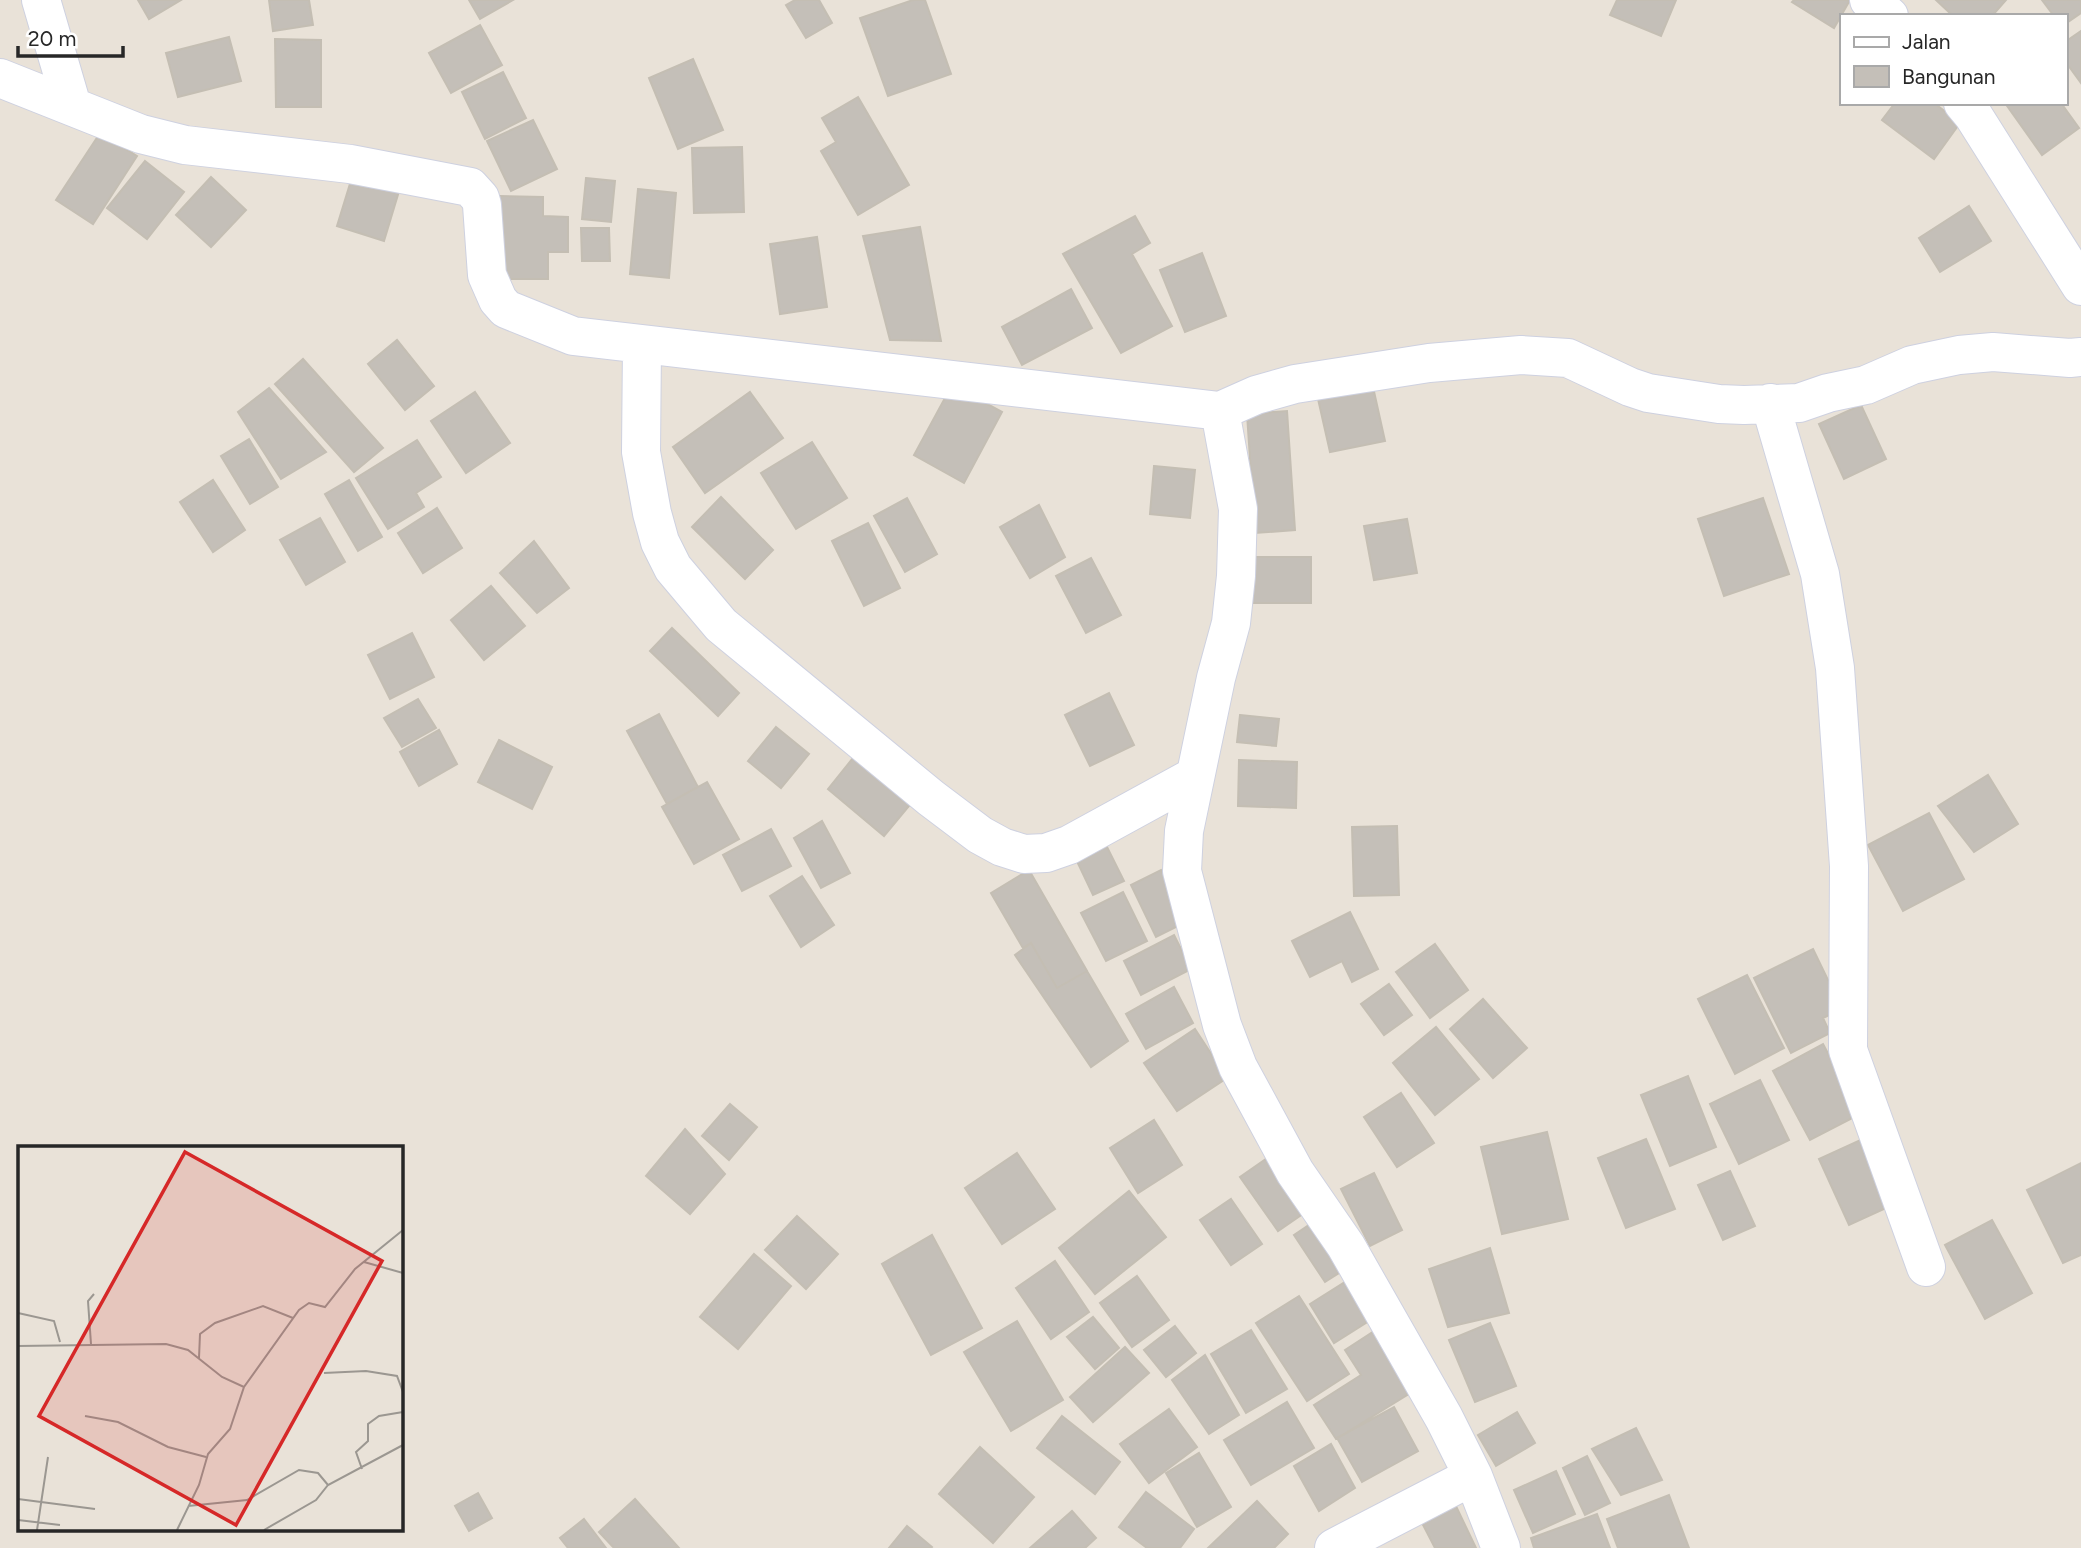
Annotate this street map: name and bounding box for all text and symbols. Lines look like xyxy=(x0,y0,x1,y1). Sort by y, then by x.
scale bar xyxy=(18,14,122,58)
legend xyxy=(1840,14,2067,105)
text: 20 m xyxy=(28,26,76,51)
text: Jalan xyxy=(1902,29,1951,54)
text: Bangunan xyxy=(1902,64,1995,89)
inset map xyxy=(18,1146,402,1530)

